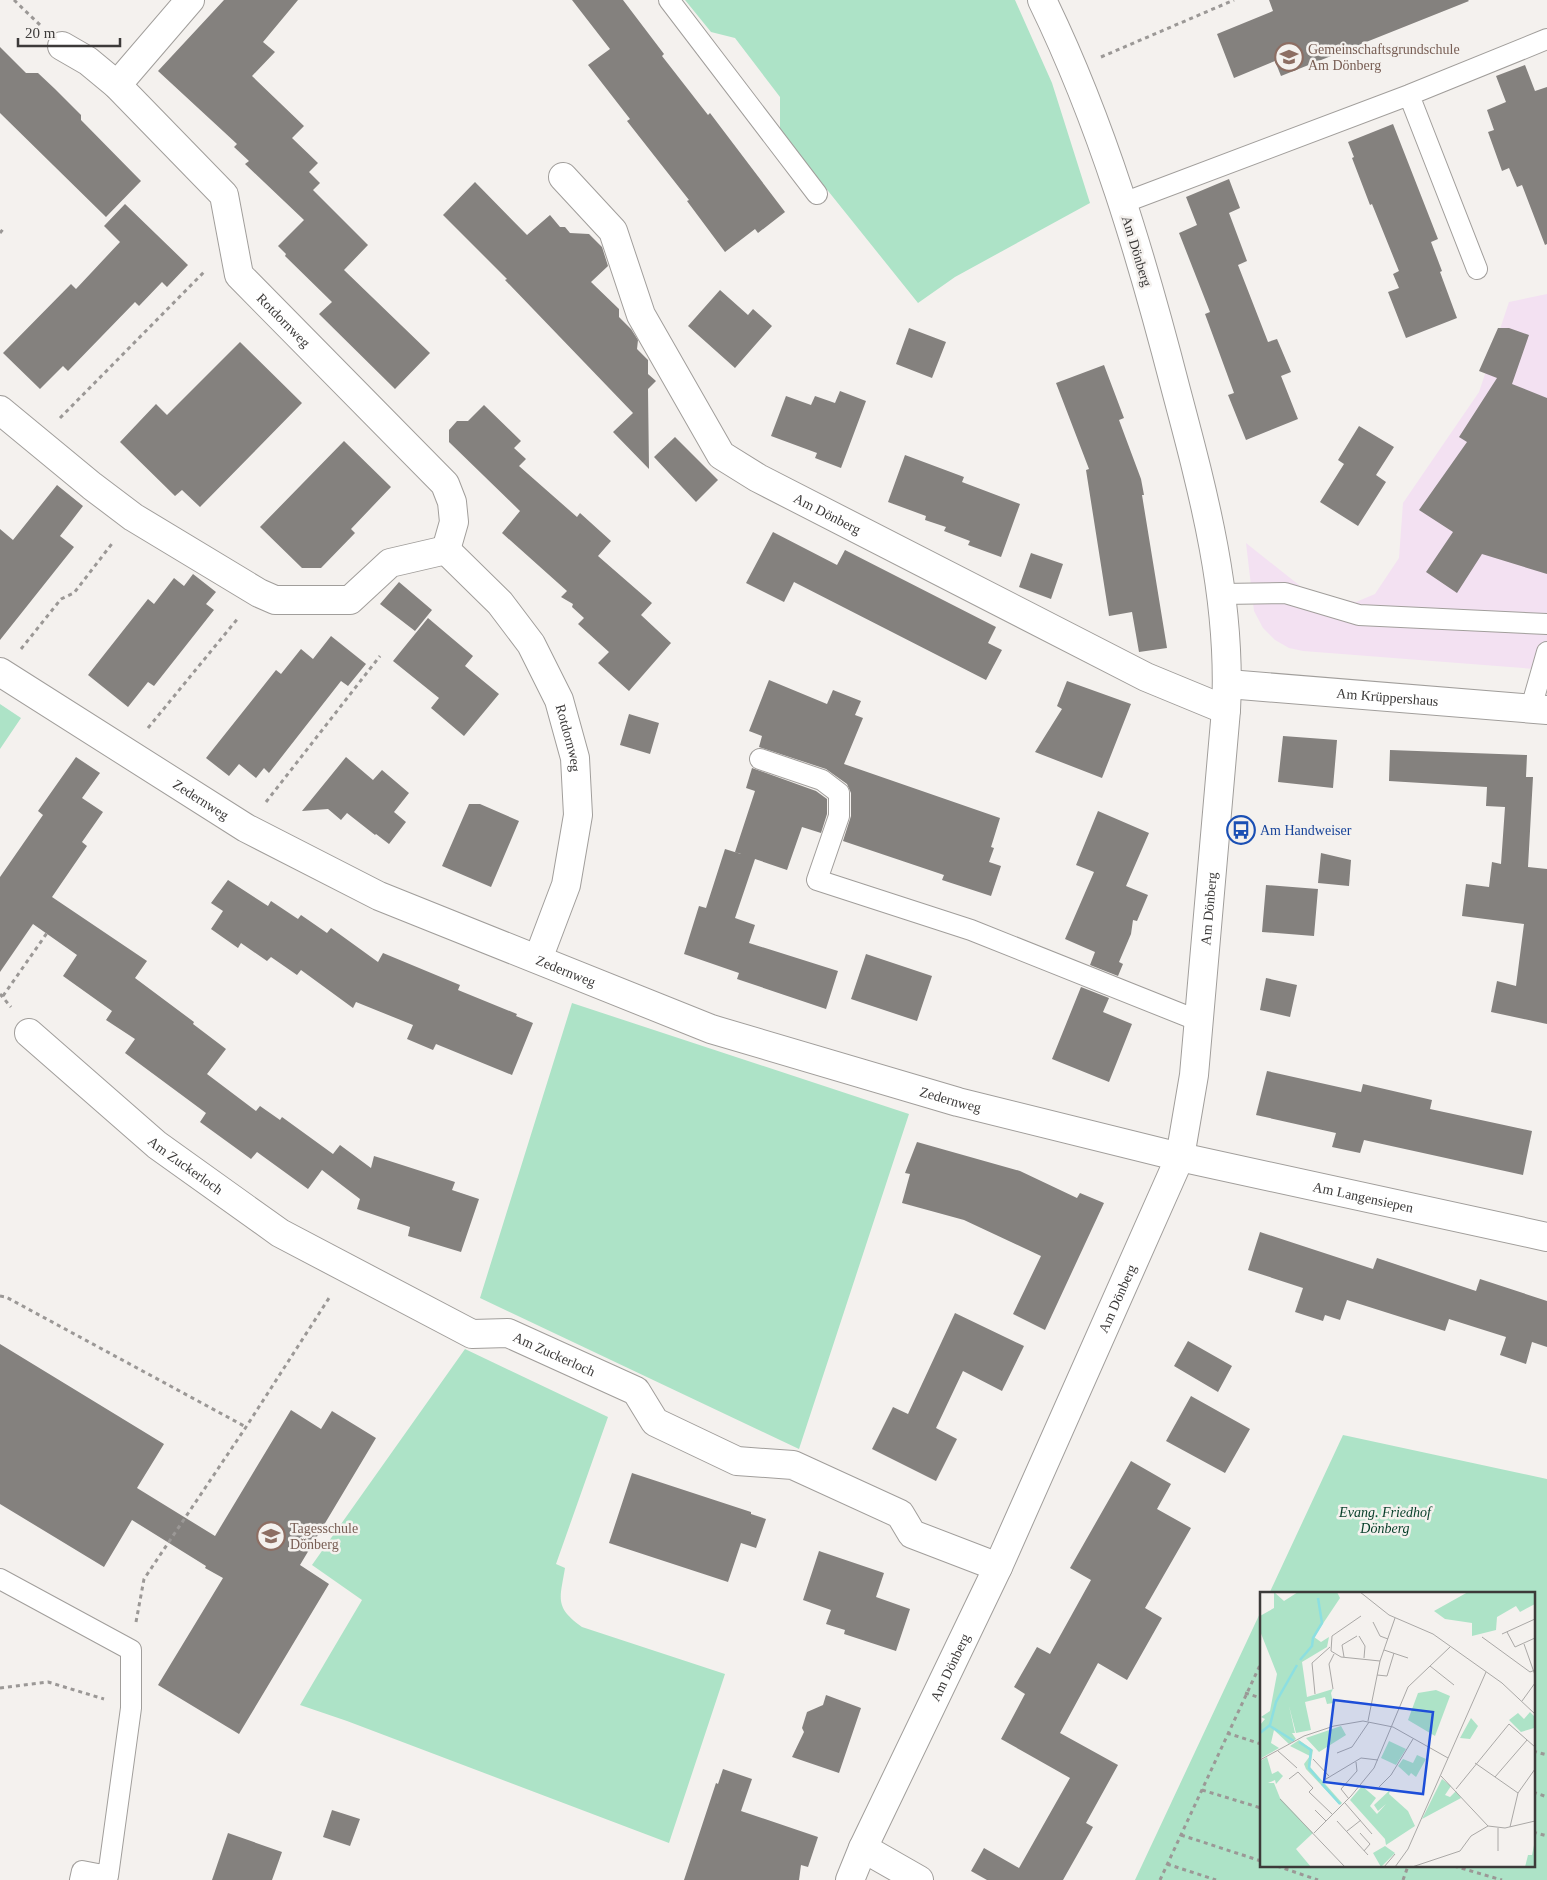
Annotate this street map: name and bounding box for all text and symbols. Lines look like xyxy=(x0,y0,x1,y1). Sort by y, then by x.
scale bar xyxy=(18,15,120,47)
text: 20 m xyxy=(25,25,56,41)
school or university icon: Gemeinschaftsgrundschule Am Dönberg xyxy=(1274,42,1304,72)
place label: Gemeinschaftsgrundschule Am Dönberg xyxy=(1308,42,1460,73)
street label: Am Dönberg xyxy=(1119,214,1154,288)
street label: Rotdornweg xyxy=(254,291,313,350)
street label: Am Dönberg xyxy=(791,491,863,537)
street label: Am Krüppershaus xyxy=(1336,686,1439,709)
street label: Rotdornweg xyxy=(553,703,583,772)
street label: Zedernweg xyxy=(170,777,231,823)
bus stop icon: Am Handweiser xyxy=(1226,815,1256,845)
place label: Am Handweiser xyxy=(1260,823,1352,838)
street label: Am Dönberg xyxy=(1198,872,1220,946)
street label: Zedernweg xyxy=(534,953,598,990)
street label: Zedernweg xyxy=(918,1084,983,1115)
street label: Am Zuckerloch xyxy=(145,1134,225,1198)
street label: Am Langensiepen xyxy=(1311,1179,1415,1216)
street label: Am Dönberg xyxy=(1096,1262,1139,1335)
street label: Am Zuckerloch xyxy=(511,1329,597,1379)
park label: Evang. Friedhof Dönberg xyxy=(1338,1505,1433,1536)
school or university icon: Tagesschule Dönberg xyxy=(256,1521,286,1551)
place label: Tagesschule Dönberg xyxy=(290,1521,358,1552)
inset map xyxy=(1260,1592,1534,1868)
street label: Am Dönberg xyxy=(928,1631,973,1704)

